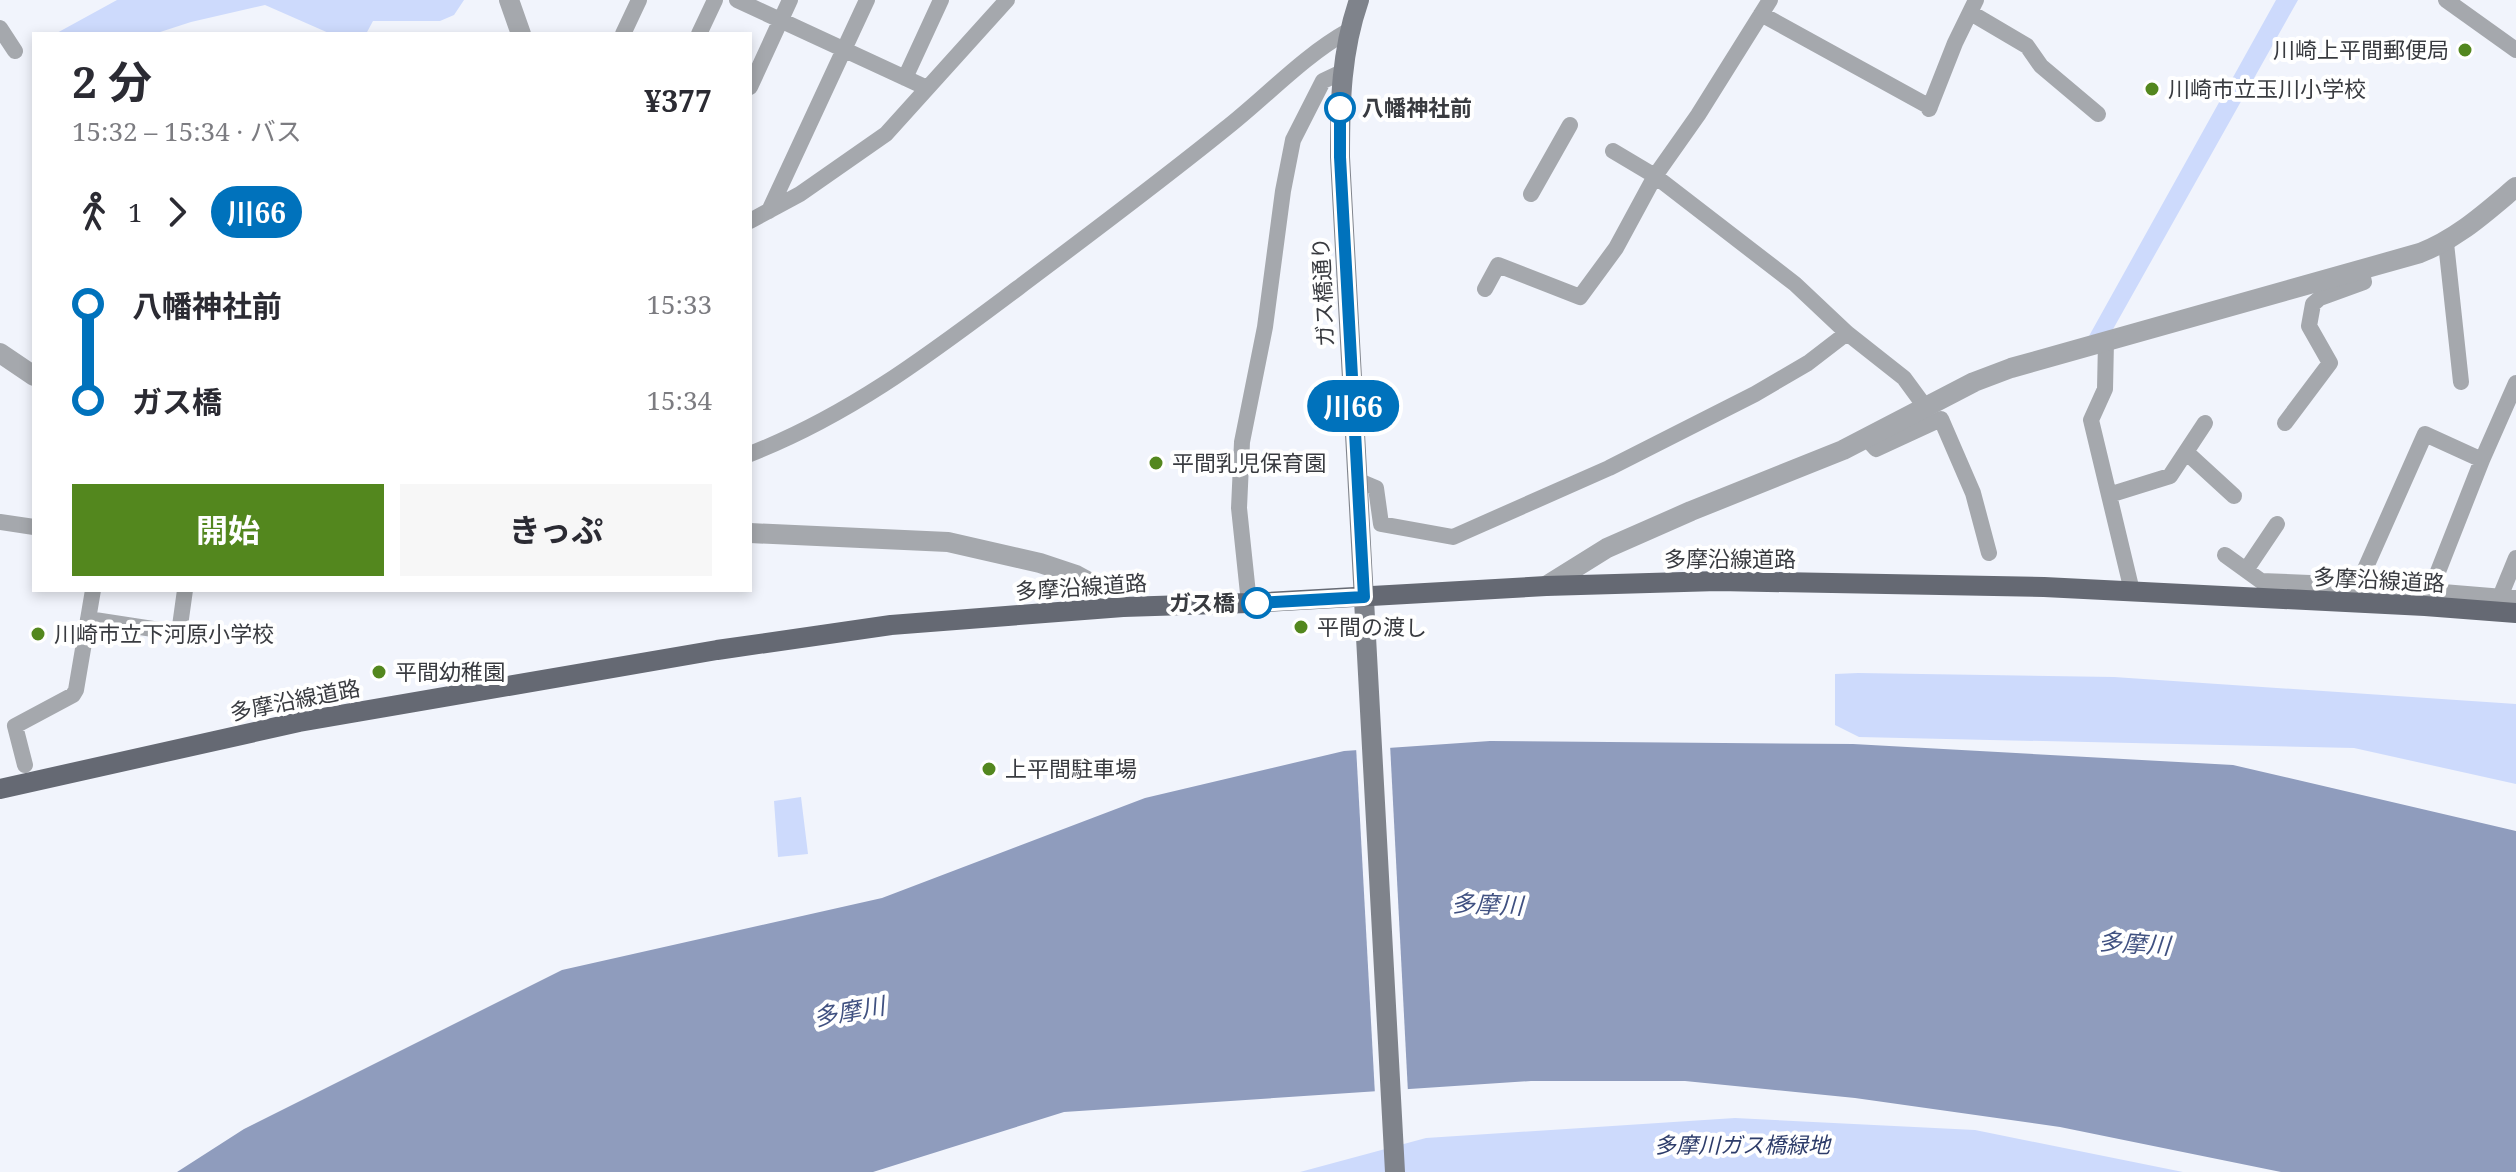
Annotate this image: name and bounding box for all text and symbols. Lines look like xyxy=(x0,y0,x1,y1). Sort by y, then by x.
place label: 川崎上平間郵便局 xyxy=(2273,34,2449,64)
marker: 川崎上平間郵便局 xyxy=(2456,41,2474,59)
text: 2 分 xyxy=(72,51,152,111)
place label: 川崎市立玉川小学校 xyxy=(2168,73,2366,103)
text: ¥377 xyxy=(644,80,712,121)
marker: 川崎市立玉川小学校 xyxy=(2143,80,2161,98)
place label: 八幡神社前 xyxy=(1362,92,1472,122)
marker: 八幡神社前 xyxy=(1325,93,1355,123)
text: 15:32 – 15:34 · バス xyxy=(72,113,302,149)
icon: walk xyxy=(72,190,116,234)
icon: forward xyxy=(155,190,199,234)
text: 川66 xyxy=(227,193,286,231)
text: 1 xyxy=(128,194,143,230)
street label: ガス橋通り xyxy=(1304,236,1340,348)
text: 八幡神社前 xyxy=(132,285,282,326)
text: 15:33 xyxy=(646,286,712,322)
line badge: 川66 xyxy=(1307,380,1399,432)
text: ガス橋 xyxy=(132,381,222,422)
text: 15:34 xyxy=(646,382,712,418)
text: 川66 xyxy=(1323,387,1383,425)
place label: 平間乳児保育園 xyxy=(1172,447,1326,477)
marker: 平間乳児保育園 xyxy=(1147,454,1165,472)
button: 開始 xyxy=(72,484,384,576)
button: きっぷ xyxy=(400,484,712,576)
street label: 多摩沿線道路 xyxy=(1664,543,1796,573)
street label: 多摩沿線道路 xyxy=(2312,561,2446,597)
street label: 多摩沿線道路 xyxy=(1014,566,1148,606)
place label: ガス橋 xyxy=(1169,587,1235,617)
marker: ガス橋 xyxy=(1242,588,1272,618)
place label: 平間の渡し xyxy=(1317,611,1427,641)
place label: 川崎市立下河原小学校 xyxy=(54,618,274,648)
marker: 平間の渡し xyxy=(1292,618,1310,636)
marker: 川崎市立下河原小学校 xyxy=(29,625,47,643)
place label: 平間幼稚園 xyxy=(395,656,505,686)
marker: 平間幼稚園 xyxy=(370,663,388,681)
street label: 多摩沿線道路 xyxy=(227,672,362,726)
place label: 上平間駐車場 xyxy=(1005,753,1137,783)
marker: 上平間駐車場 xyxy=(980,760,998,778)
water label: 多摩川 xyxy=(1450,886,1527,921)
water label: 多摩川 xyxy=(2097,924,2174,962)
water label: 多摩川 xyxy=(810,988,890,1033)
park label: 多摩川ガス橋緑地 xyxy=(1654,1129,1832,1159)

